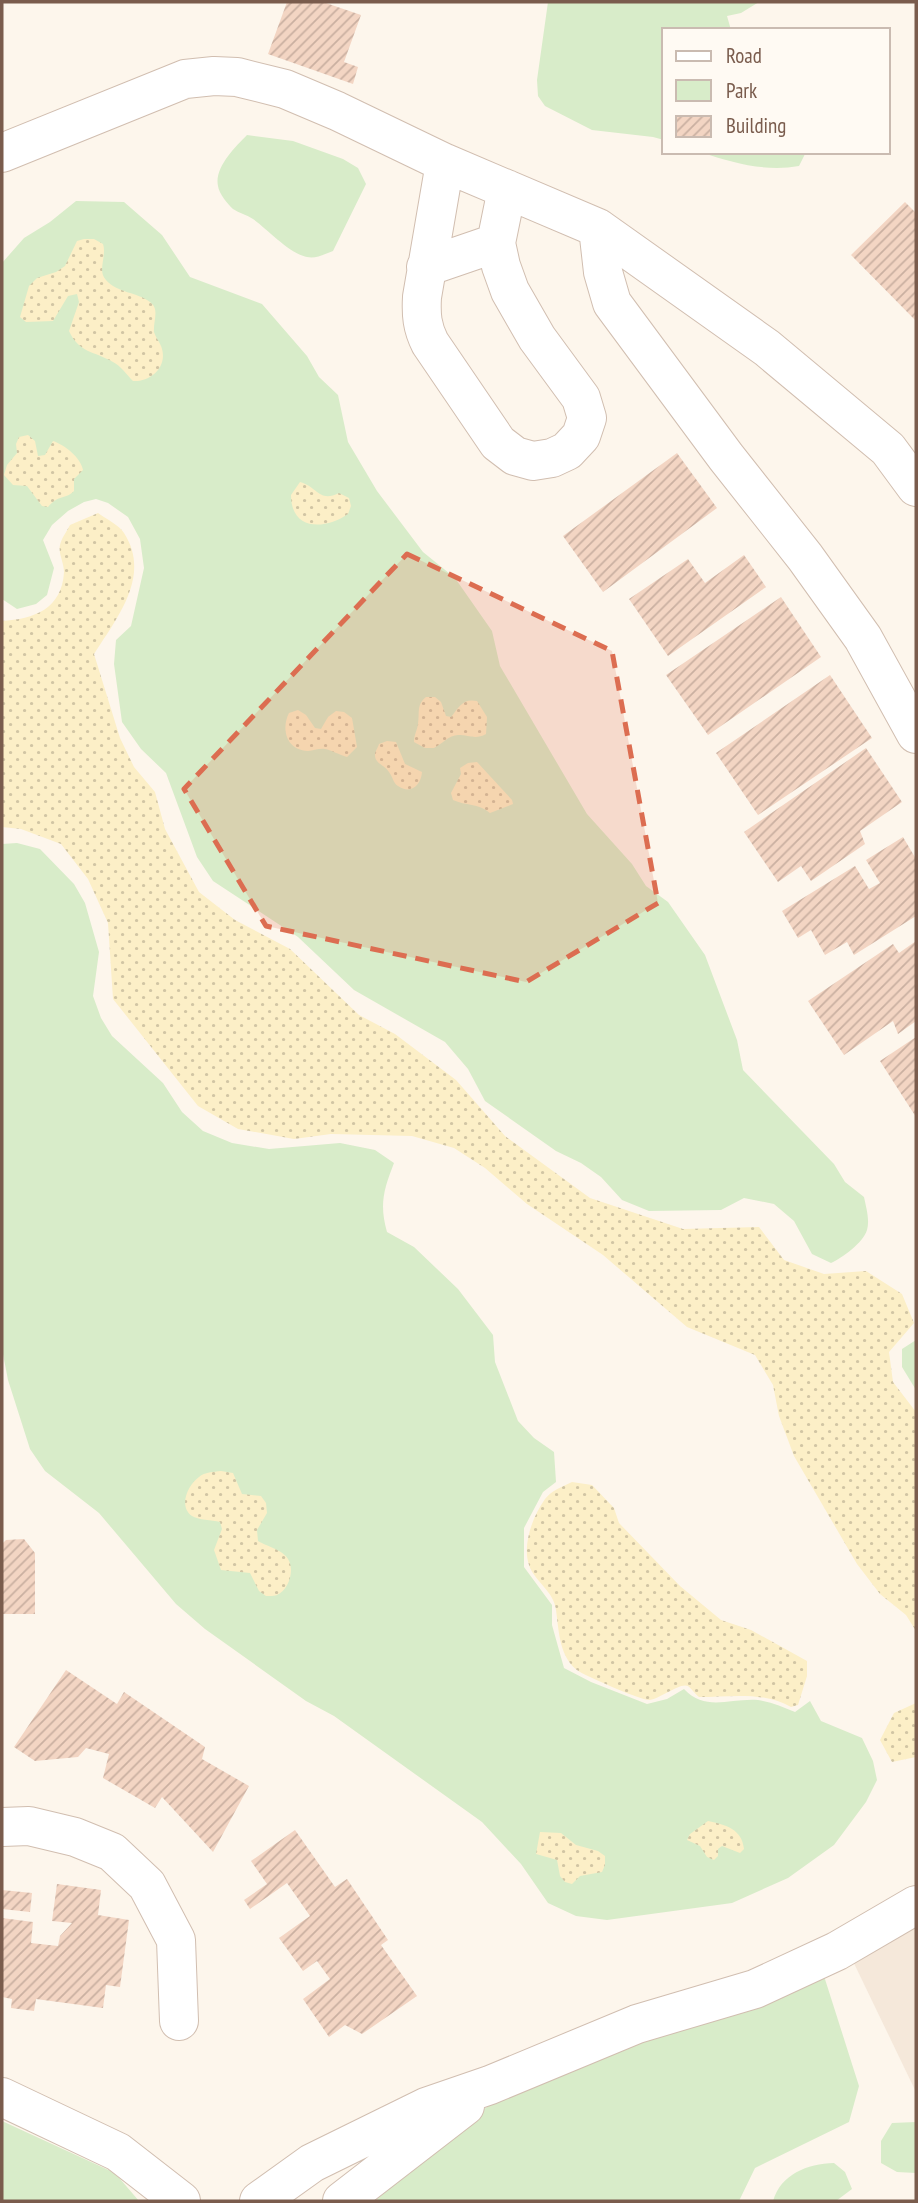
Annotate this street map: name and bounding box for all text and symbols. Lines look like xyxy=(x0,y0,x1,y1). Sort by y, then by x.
legend xyxy=(662,28,890,154)
text: Road xyxy=(726,42,762,69)
text: Park xyxy=(726,77,757,104)
text: Building xyxy=(726,112,786,139)

